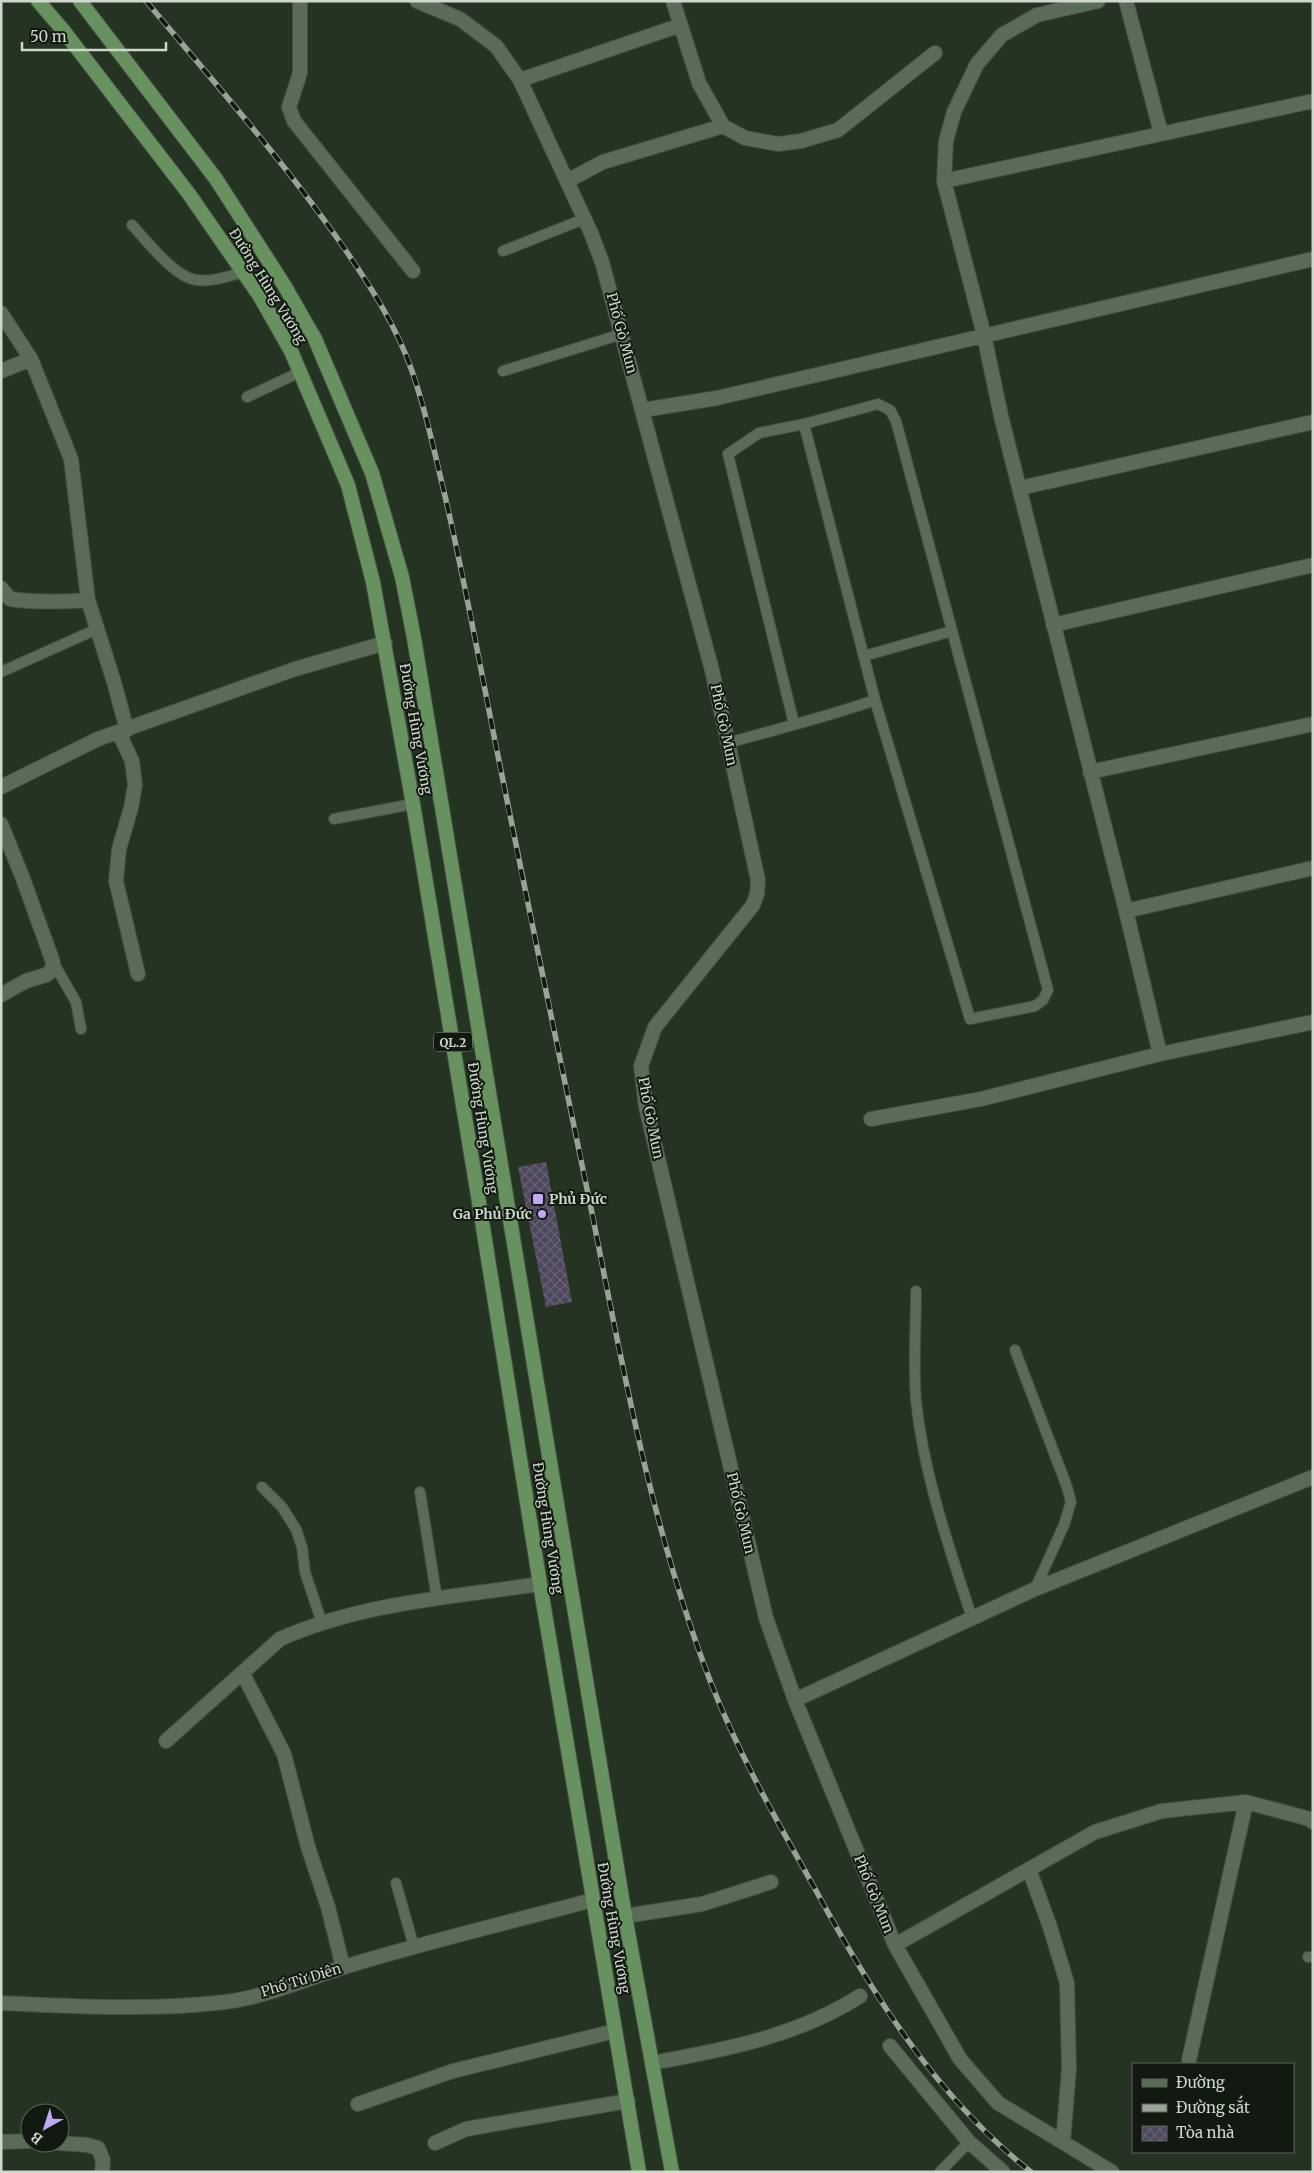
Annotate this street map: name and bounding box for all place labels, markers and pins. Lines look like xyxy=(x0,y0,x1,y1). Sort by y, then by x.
place label: Phủ Đức xyxy=(549,1190,607,1208)
marker: Phủ Đức xyxy=(531,1192,545,1206)
place label: Ga Phủ Đức xyxy=(453,1205,532,1223)
marker: Ga Phủ Đức xyxy=(536,1208,548,1220)

